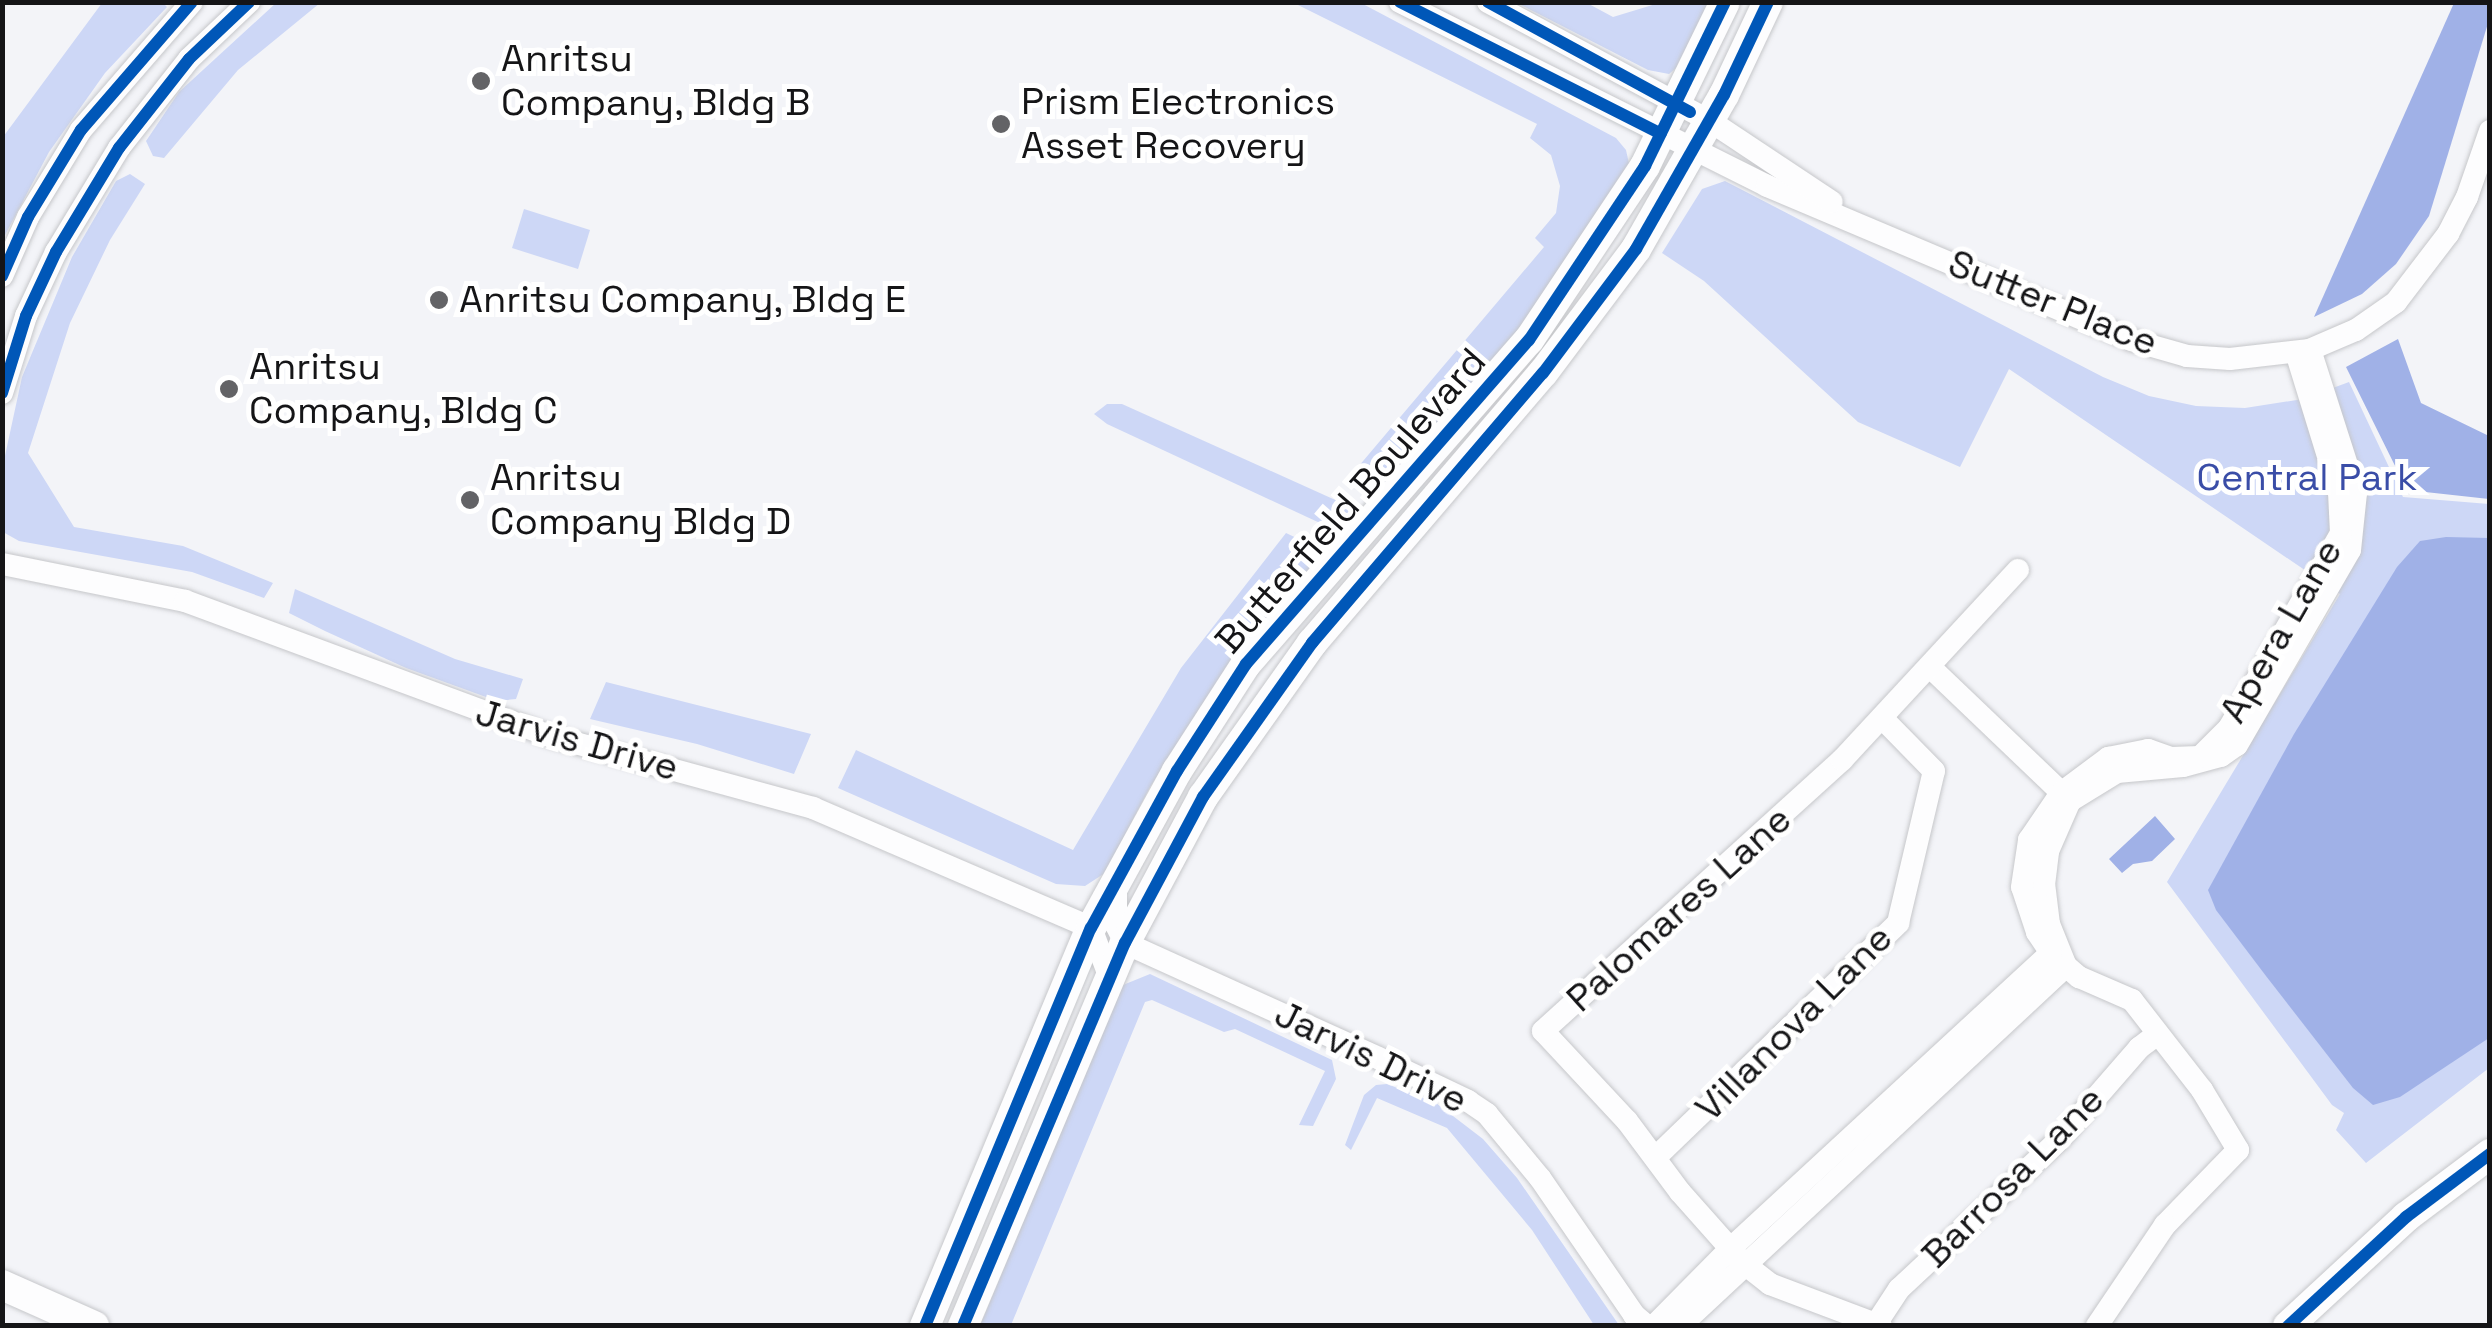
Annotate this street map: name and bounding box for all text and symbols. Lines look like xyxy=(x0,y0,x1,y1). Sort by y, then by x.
place label: Anritsu Company, Bldg B xyxy=(501,36,812,125)
marker: Anritsu Company, Bldg B xyxy=(470,70,492,92)
place label: Prism Electronics Asset Recovery xyxy=(1021,79,1335,168)
marker: Prism Electronics Asset Recovery xyxy=(990,113,1012,135)
street label: Sutter Place xyxy=(1942,240,2164,366)
place label: Anritsu Company, Bldg E xyxy=(459,277,907,323)
marker: Anritsu Company, Bldg E xyxy=(428,289,450,311)
street label: Butterfield Boulevard xyxy=(1206,339,1496,663)
place label: Anritsu Company, Bldg C xyxy=(249,344,559,434)
marker: Anritsu Company, Bldg C xyxy=(218,378,240,400)
place label: Anritsu Company Bldg D xyxy=(490,455,791,544)
park label: Central Park xyxy=(2197,455,2417,501)
marker: Anritsu Company Bldg D xyxy=(459,489,481,511)
street label: Apera Lane xyxy=(2210,531,2352,731)
street label: Jarvis Drive xyxy=(471,689,683,791)
street label: Palomares Lane xyxy=(1558,796,1800,1022)
street label: Villanova Lane xyxy=(1686,915,1902,1131)
street label: Jarvis Drive xyxy=(1267,991,1475,1123)
street label: Barrosa Lane xyxy=(1913,1077,2113,1277)

